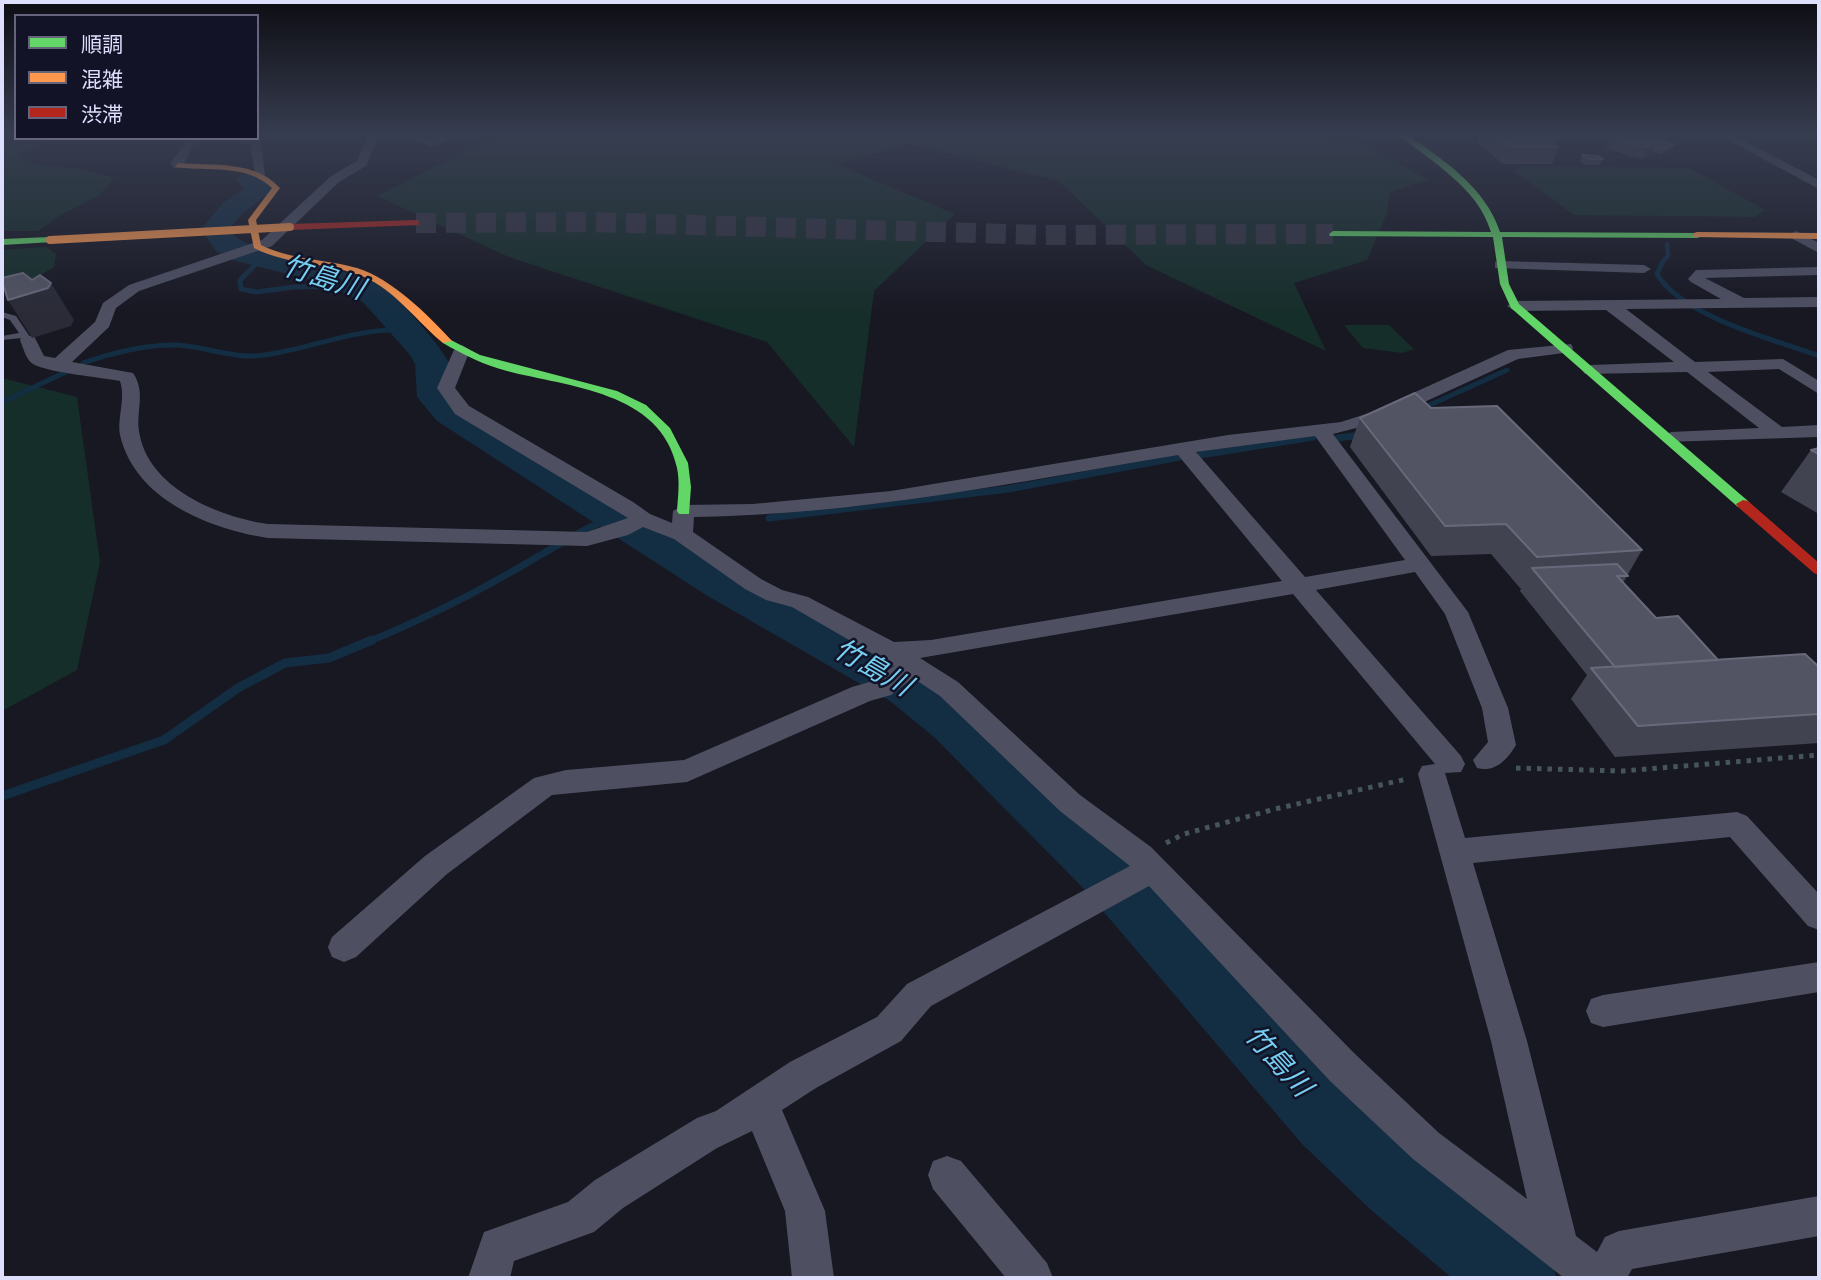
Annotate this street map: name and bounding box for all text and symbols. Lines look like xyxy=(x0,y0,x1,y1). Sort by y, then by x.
legend xyxy=(14,14,259,140)
text: 順調 xyxy=(81,31,123,58)
text: 混雑 xyxy=(81,66,123,93)
text: 渋滞 xyxy=(81,101,123,128)
water label: 竹島川 xyxy=(278,250,368,308)
water label: 竹島川 xyxy=(827,633,917,705)
water label: 竹島川 xyxy=(1236,1020,1318,1104)

